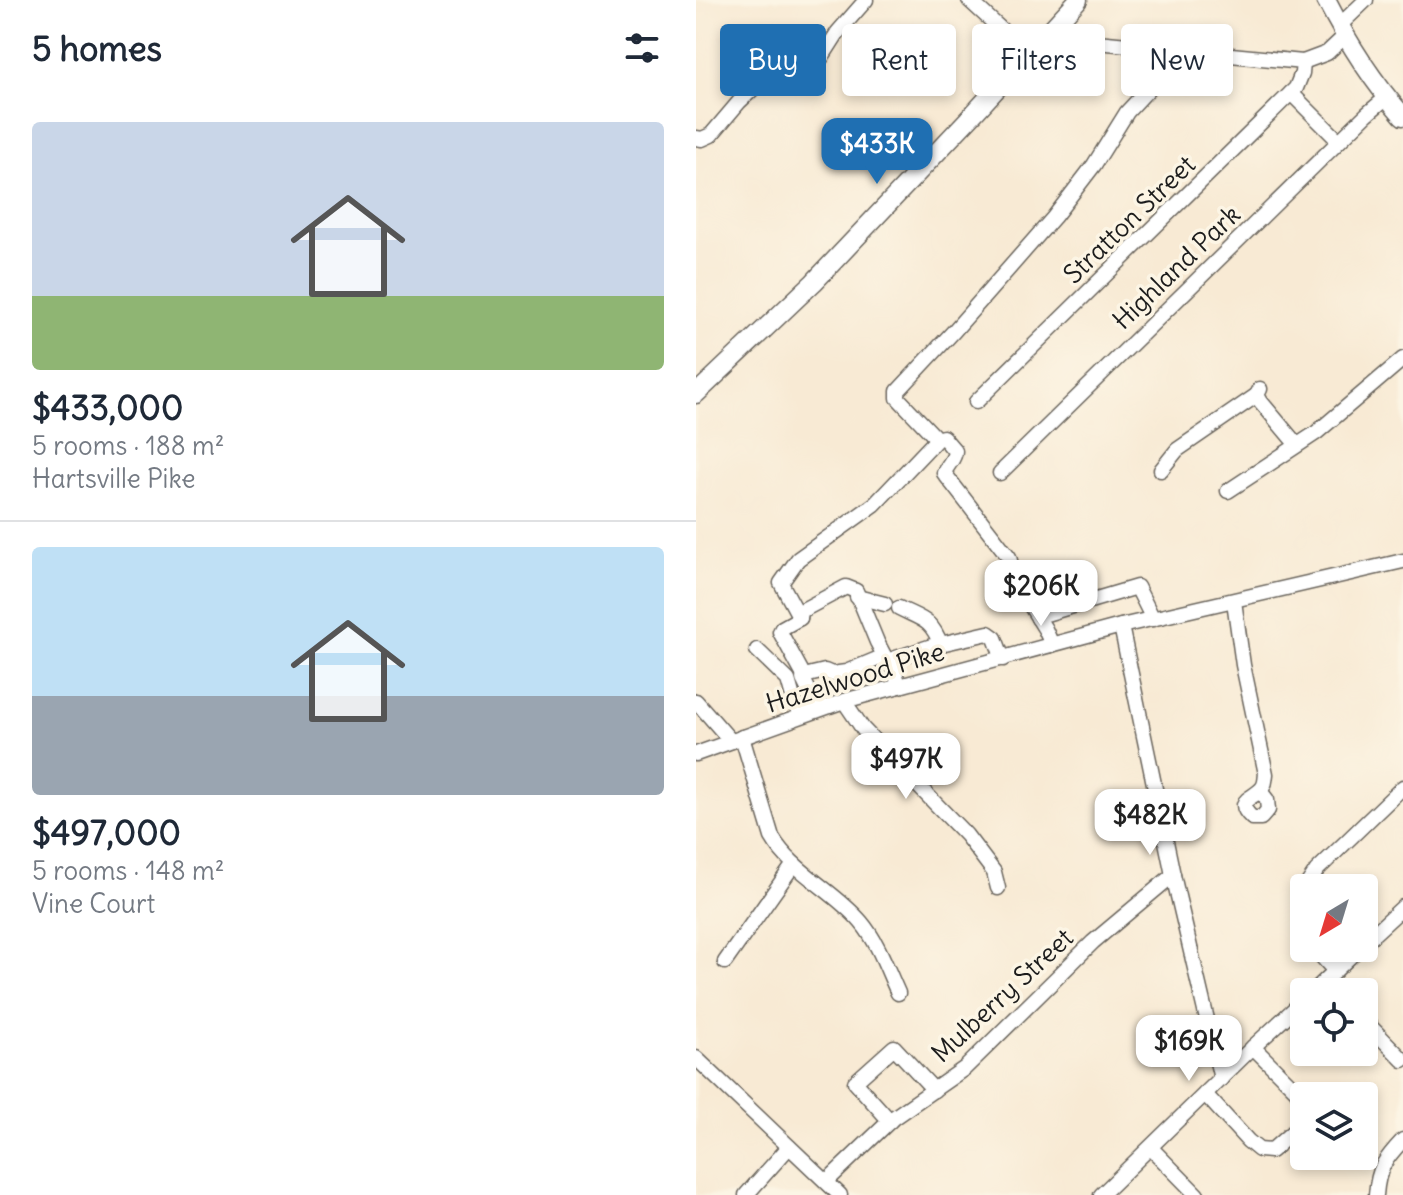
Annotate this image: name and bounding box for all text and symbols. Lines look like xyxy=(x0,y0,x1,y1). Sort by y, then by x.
chip: Buy xyxy=(720,24,826,96)
chip: Rent xyxy=(842,24,956,96)
chip: Filters xyxy=(972,24,1105,96)
chip: New xyxy=(1121,24,1233,96)
icon: filters xyxy=(620,26,664,70)
text: 5 homes xyxy=(32,27,162,70)
pin: $433K xyxy=(821,118,933,186)
text: $433K xyxy=(839,127,915,160)
street label: Stratton Street xyxy=(1056,148,1202,290)
icon: home xyxy=(276,174,420,318)
street label: Highland Park xyxy=(1105,198,1247,336)
text: $433,000 xyxy=(32,386,183,429)
text: 5 rooms · 188 m² xyxy=(32,429,225,462)
text: Hartsville Pike xyxy=(32,462,196,495)
pin: $206K xyxy=(985,560,1097,628)
text: $206K xyxy=(1003,569,1079,602)
icon: home xyxy=(276,599,420,743)
street label: Hazelwood Pike xyxy=(762,634,948,720)
pin: $497K xyxy=(850,733,962,801)
text: $497K xyxy=(869,742,943,775)
pin: $482K xyxy=(1094,789,1206,857)
text: $482K xyxy=(1113,798,1187,831)
text: $497,000 xyxy=(32,811,181,854)
text: 5 rooms · 148 m² xyxy=(32,854,225,887)
north arrow xyxy=(1290,874,1378,962)
map controls xyxy=(1290,874,1378,1170)
text: Vine Court xyxy=(32,887,155,920)
street label: Mulberry Street xyxy=(924,921,1080,1069)
button: locate xyxy=(1290,978,1378,1066)
pin: $169K xyxy=(1133,1015,1245,1083)
text: $169K xyxy=(1154,1024,1224,1057)
button: layers xyxy=(1290,1082,1378,1170)

